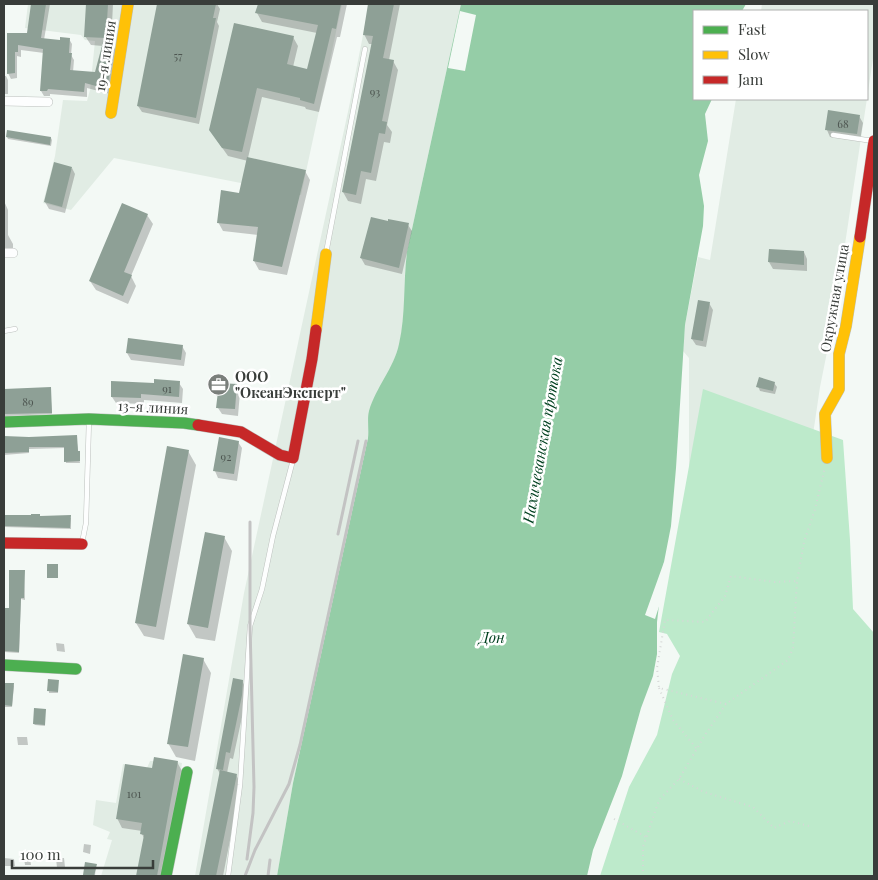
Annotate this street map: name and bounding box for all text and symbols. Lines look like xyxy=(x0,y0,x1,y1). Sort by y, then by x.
legend xyxy=(693,10,868,100)
street label: 19-я линия xyxy=(90,19,120,93)
text: Fast xyxy=(738,19,767,39)
text: Slow xyxy=(738,44,770,64)
house number: 57 xyxy=(173,48,183,63)
text: Jam xyxy=(737,69,764,89)
house number: 93 xyxy=(370,84,380,99)
house number: 68 xyxy=(837,116,849,131)
street label: Окружная улица xyxy=(815,242,853,354)
water label: Нахичеванская протока xyxy=(517,355,567,526)
place label: ООО "ОкеанЭксперт" xyxy=(235,367,346,402)
office icon: ООО "ОкеанЭксперт" xyxy=(207,372,231,396)
house number: 91 xyxy=(162,381,172,396)
house number: 89 xyxy=(22,394,34,409)
street label: 13-я линия xyxy=(117,396,189,418)
house number: 92 xyxy=(221,449,231,464)
water label: Дон xyxy=(476,627,505,647)
house number: 101 xyxy=(127,786,141,801)
scale bar xyxy=(12,838,154,870)
text: 100 m xyxy=(20,844,61,864)

